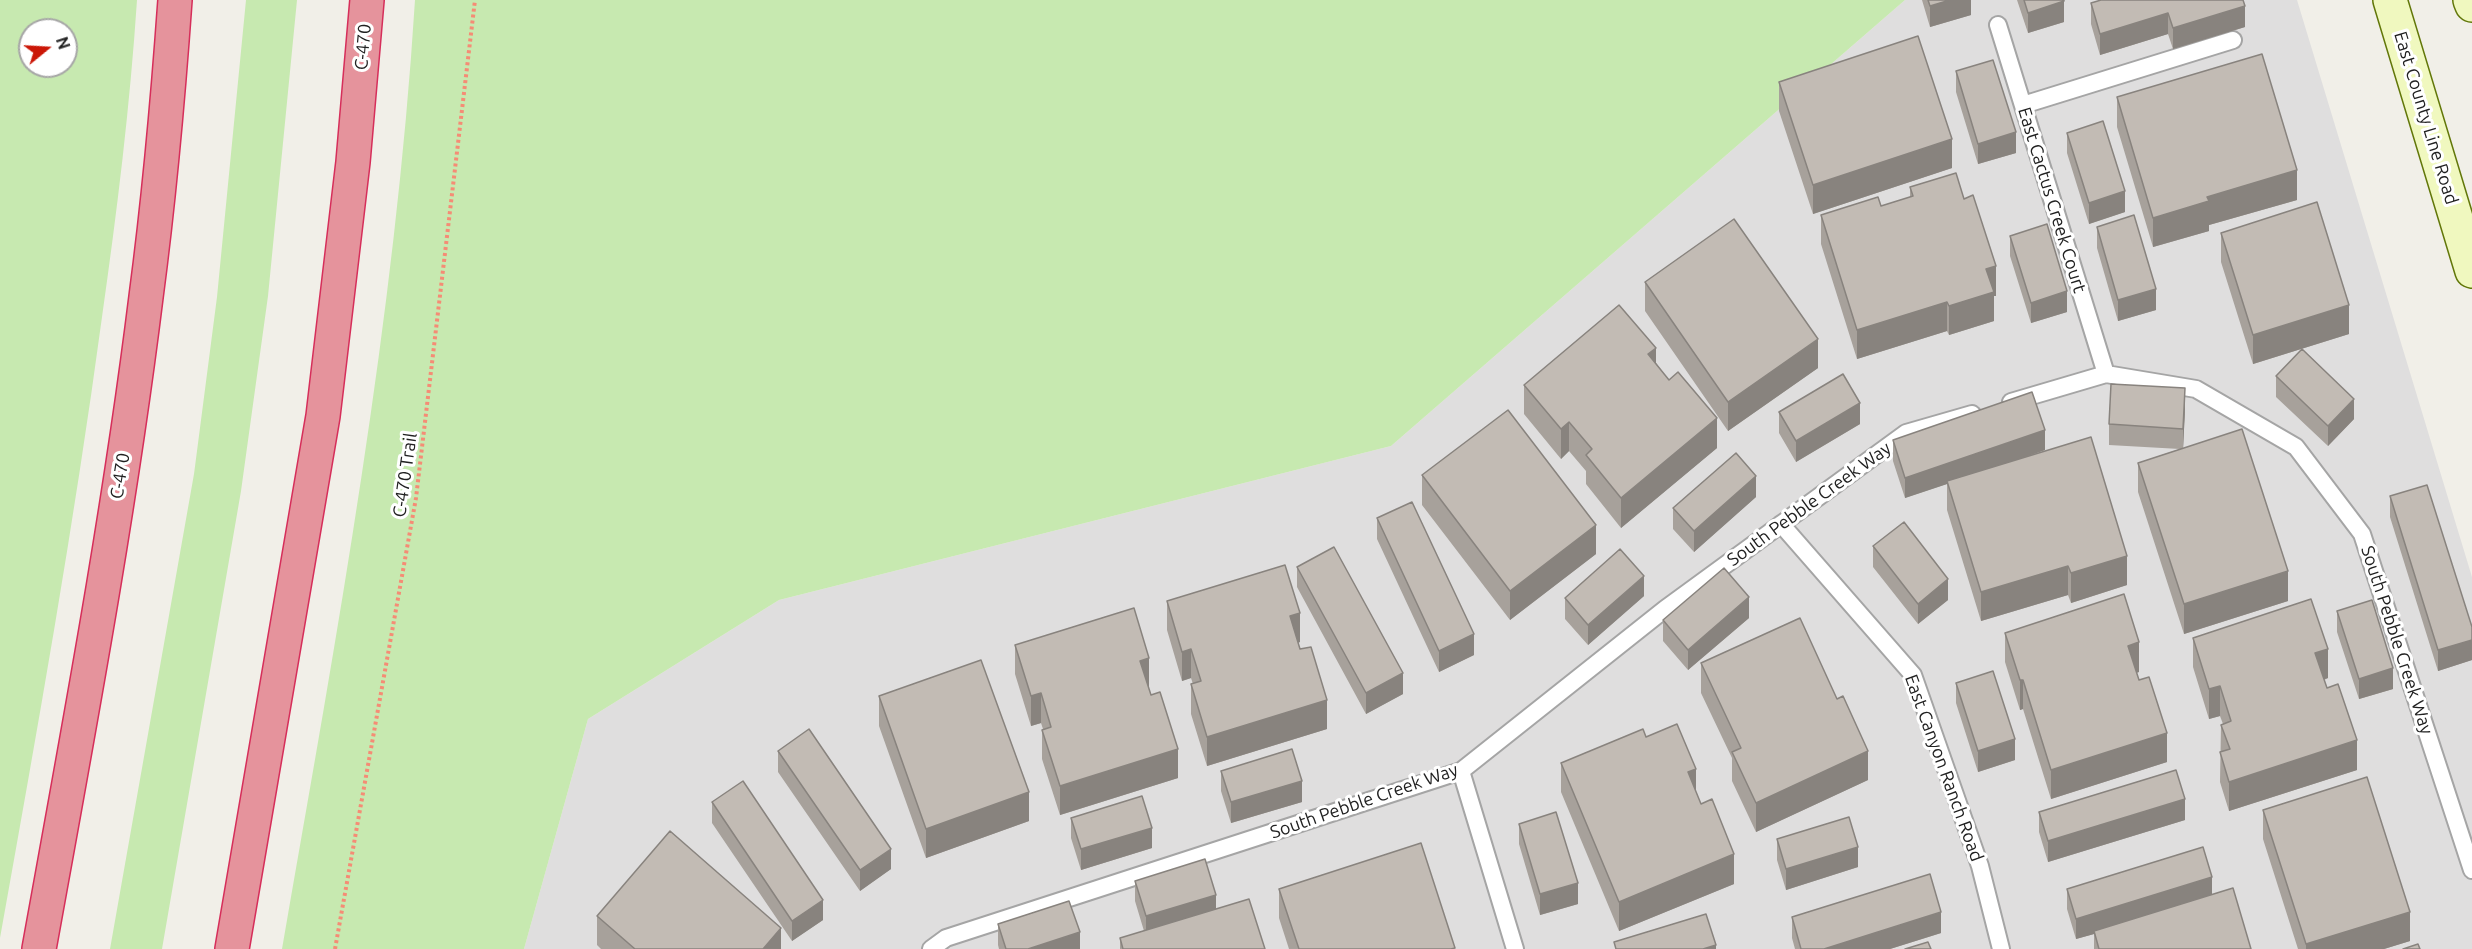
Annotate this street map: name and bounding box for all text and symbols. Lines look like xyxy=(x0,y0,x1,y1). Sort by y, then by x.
north arrow xyxy=(18,18,78,78)
street label: C-470 xyxy=(350,23,376,71)
street label: East County Line Road xyxy=(2389,29,2463,207)
text: N xyxy=(53,35,74,52)
street label: East Cactus Creek Court xyxy=(2013,105,2091,295)
street label: C-470 Trail xyxy=(388,431,422,519)
street label: South Pebble Creek Way xyxy=(1723,437,1895,571)
street label: C-470 xyxy=(106,451,134,501)
street label: South Pebble Creek Way xyxy=(2356,543,2438,737)
street label: East Canyon Ranch Road xyxy=(1900,672,1988,864)
street label: South Pebble Creek Way xyxy=(1267,759,1461,843)

